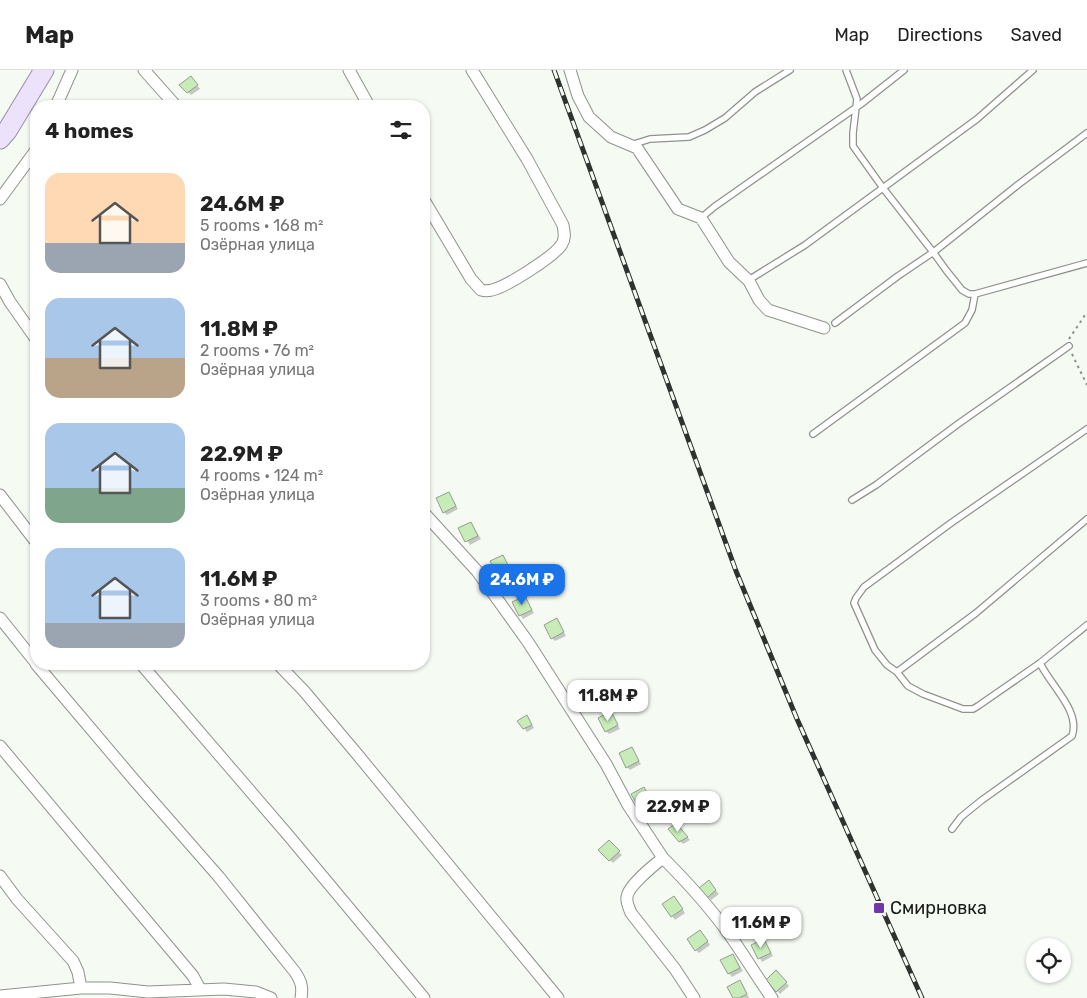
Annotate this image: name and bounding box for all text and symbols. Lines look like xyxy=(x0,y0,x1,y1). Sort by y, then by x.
text: Map xyxy=(25,21,74,49)
text: Map xyxy=(834,24,869,46)
text: Directions xyxy=(897,24,983,46)
text: Saved xyxy=(1011,24,1062,46)
icon: filters xyxy=(387,116,415,144)
text: 4 homes xyxy=(45,118,134,143)
text: 24.6M ₽ xyxy=(200,191,284,216)
icon: home xyxy=(85,193,145,253)
text: 5 rooms · 168 m² xyxy=(200,216,324,235)
text: Озёрная улица xyxy=(200,235,315,254)
text: 11.8M ₽ xyxy=(200,316,278,341)
icon: home xyxy=(85,318,145,378)
text: 2 rooms · 76 m² xyxy=(200,341,314,360)
text: Озёрная улица xyxy=(200,360,315,379)
text: 22.9M ₽ xyxy=(200,441,283,466)
icon: home xyxy=(85,443,145,503)
text: 4 rooms · 124 m² xyxy=(200,466,323,485)
text: Озёрная улица xyxy=(200,485,315,504)
pin: 24.6M ₽ xyxy=(476,564,568,606)
text: 11.6M ₽ xyxy=(200,566,277,591)
icon: home xyxy=(85,568,145,628)
text: 24.6M ₽ xyxy=(490,570,554,589)
text: 3 rooms · 80 m² xyxy=(200,591,317,610)
text: Озёрная улица xyxy=(200,610,315,629)
pin: 11.8M ₽ xyxy=(562,680,654,722)
text: 11.8M ₽ xyxy=(578,686,638,705)
pin: 22.9M ₽ xyxy=(632,790,724,833)
text: 22.9M ₽ xyxy=(646,797,710,816)
place label: Смирновка xyxy=(890,897,987,919)
marker: Смирновка xyxy=(872,901,886,915)
pin: 11.6M ₽ xyxy=(715,906,807,949)
text: 11.6M ₽ xyxy=(732,913,790,932)
map controls xyxy=(1026,938,1071,983)
button: locate xyxy=(1026,938,1071,983)

